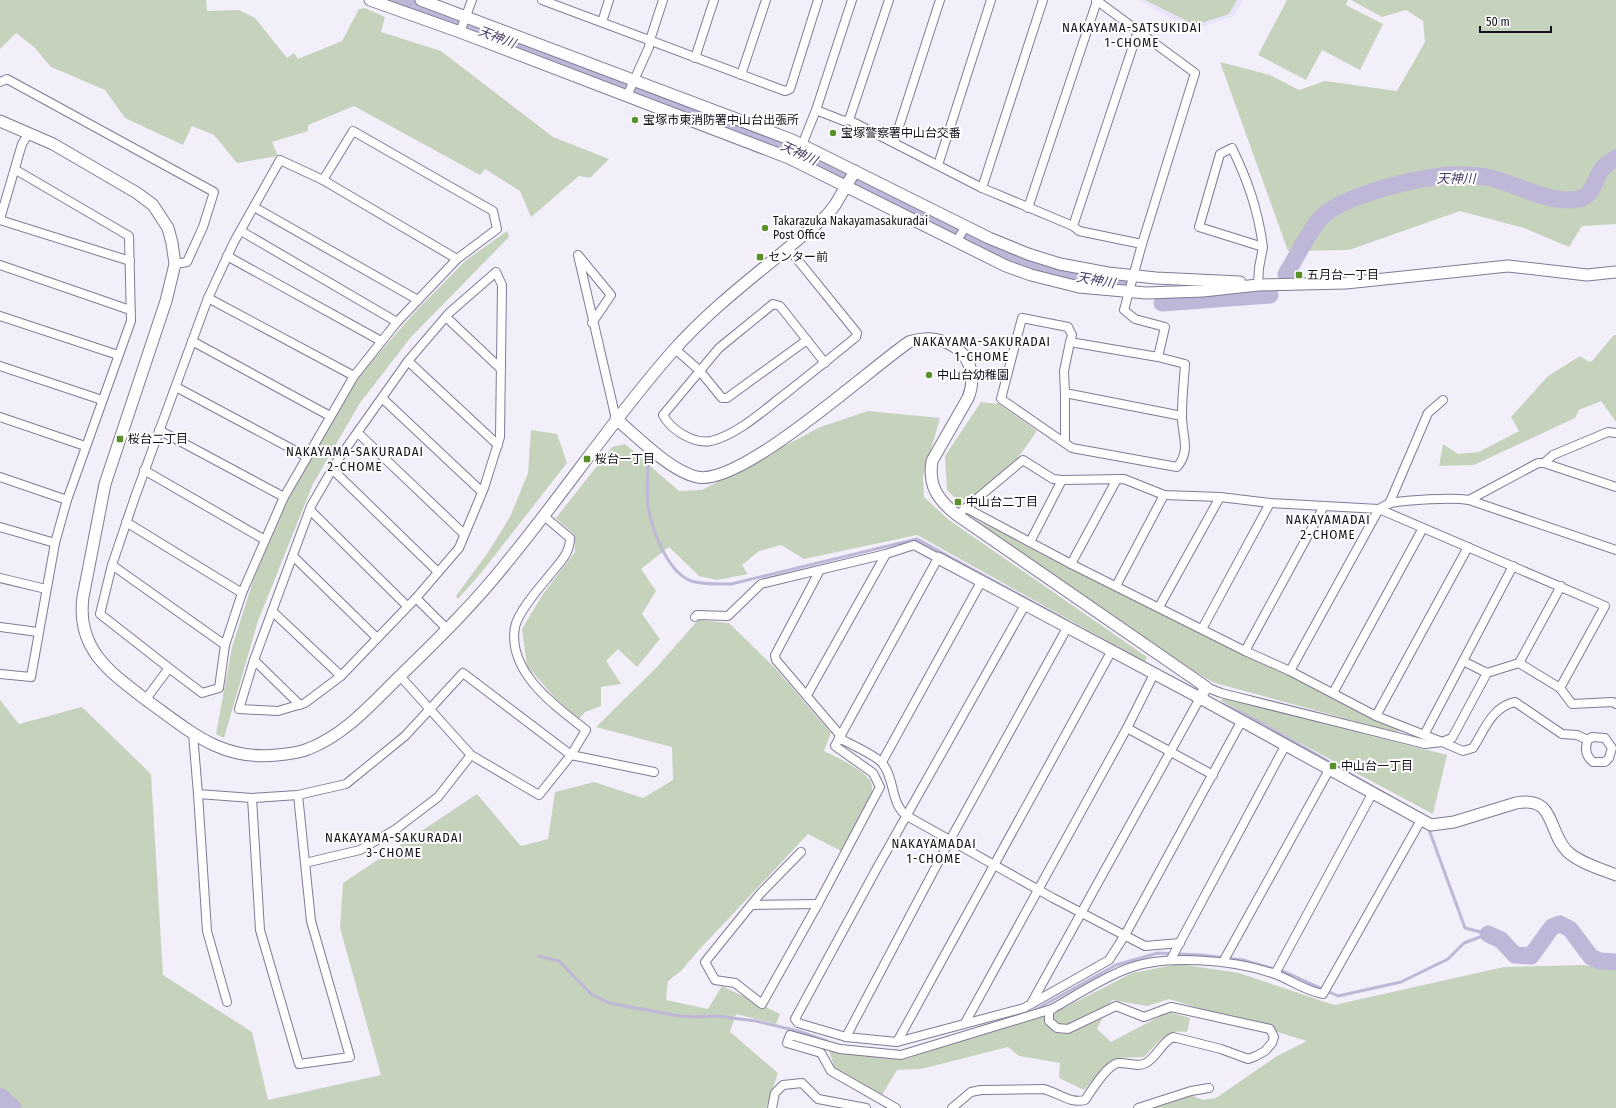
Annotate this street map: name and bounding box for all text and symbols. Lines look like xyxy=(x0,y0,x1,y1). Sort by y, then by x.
scale bar xyxy=(1480,8,1551,34)
text: 50 m xyxy=(1486,15,1510,29)
district label: NAKAYAMA-SATSUKIDAI 1-CHOME xyxy=(1062,20,1202,50)
water label: 天神川 xyxy=(476,23,520,52)
place label: 宝塚市東消防署中山台出張所 xyxy=(643,113,799,127)
marker: 宝塚市東消防署中山台出張所 xyxy=(630,115,640,125)
place label: 宝塚警察署中山台交番 xyxy=(841,126,961,140)
marker: 宝塚警察署中山台交番 xyxy=(828,128,838,138)
water label: 天神川 xyxy=(778,138,822,169)
water label: 天神川 xyxy=(1436,171,1477,186)
place label: Takarazuka Nakayamasakuradai Post Office xyxy=(773,214,928,242)
marker: Takarazuka Nakayamasakuradai Post Office xyxy=(760,223,770,233)
place label: センター前 xyxy=(768,250,828,264)
marker: センター前 xyxy=(755,252,765,262)
place label: 五月台一丁目 xyxy=(1307,268,1379,282)
water label: 天神川 xyxy=(1075,269,1118,291)
marker: 五月台一丁目 xyxy=(1294,270,1304,280)
district label: NAKAYAMA-SAKURADAI 1-CHOME xyxy=(913,334,1051,364)
place label: 中山台幼稚園 xyxy=(937,368,1009,382)
marker: 中山台幼稚園 xyxy=(924,370,934,380)
place label: 桜台二丁目 xyxy=(128,432,188,446)
marker: 桜台二丁目 xyxy=(115,434,125,444)
district label: NAKAYAMA-SAKURADAI 2-CHOME xyxy=(286,444,424,474)
place label: 桜台一丁目 xyxy=(595,452,655,466)
marker: 桜台一丁目 xyxy=(582,454,592,464)
place label: 中山台二丁目 xyxy=(966,495,1038,509)
marker: 中山台二丁目 xyxy=(953,497,963,507)
district label: NAKAYAMADAI 2-CHOME xyxy=(1285,512,1371,542)
place label: 中山台一丁目 xyxy=(1341,759,1413,773)
marker: 中山台一丁目 xyxy=(1328,761,1338,771)
district label: NAKAYAMA-SAKURADAI 3-CHOME xyxy=(325,830,463,860)
district label: NAKAYAMADAI 1-CHOME xyxy=(891,836,977,866)

